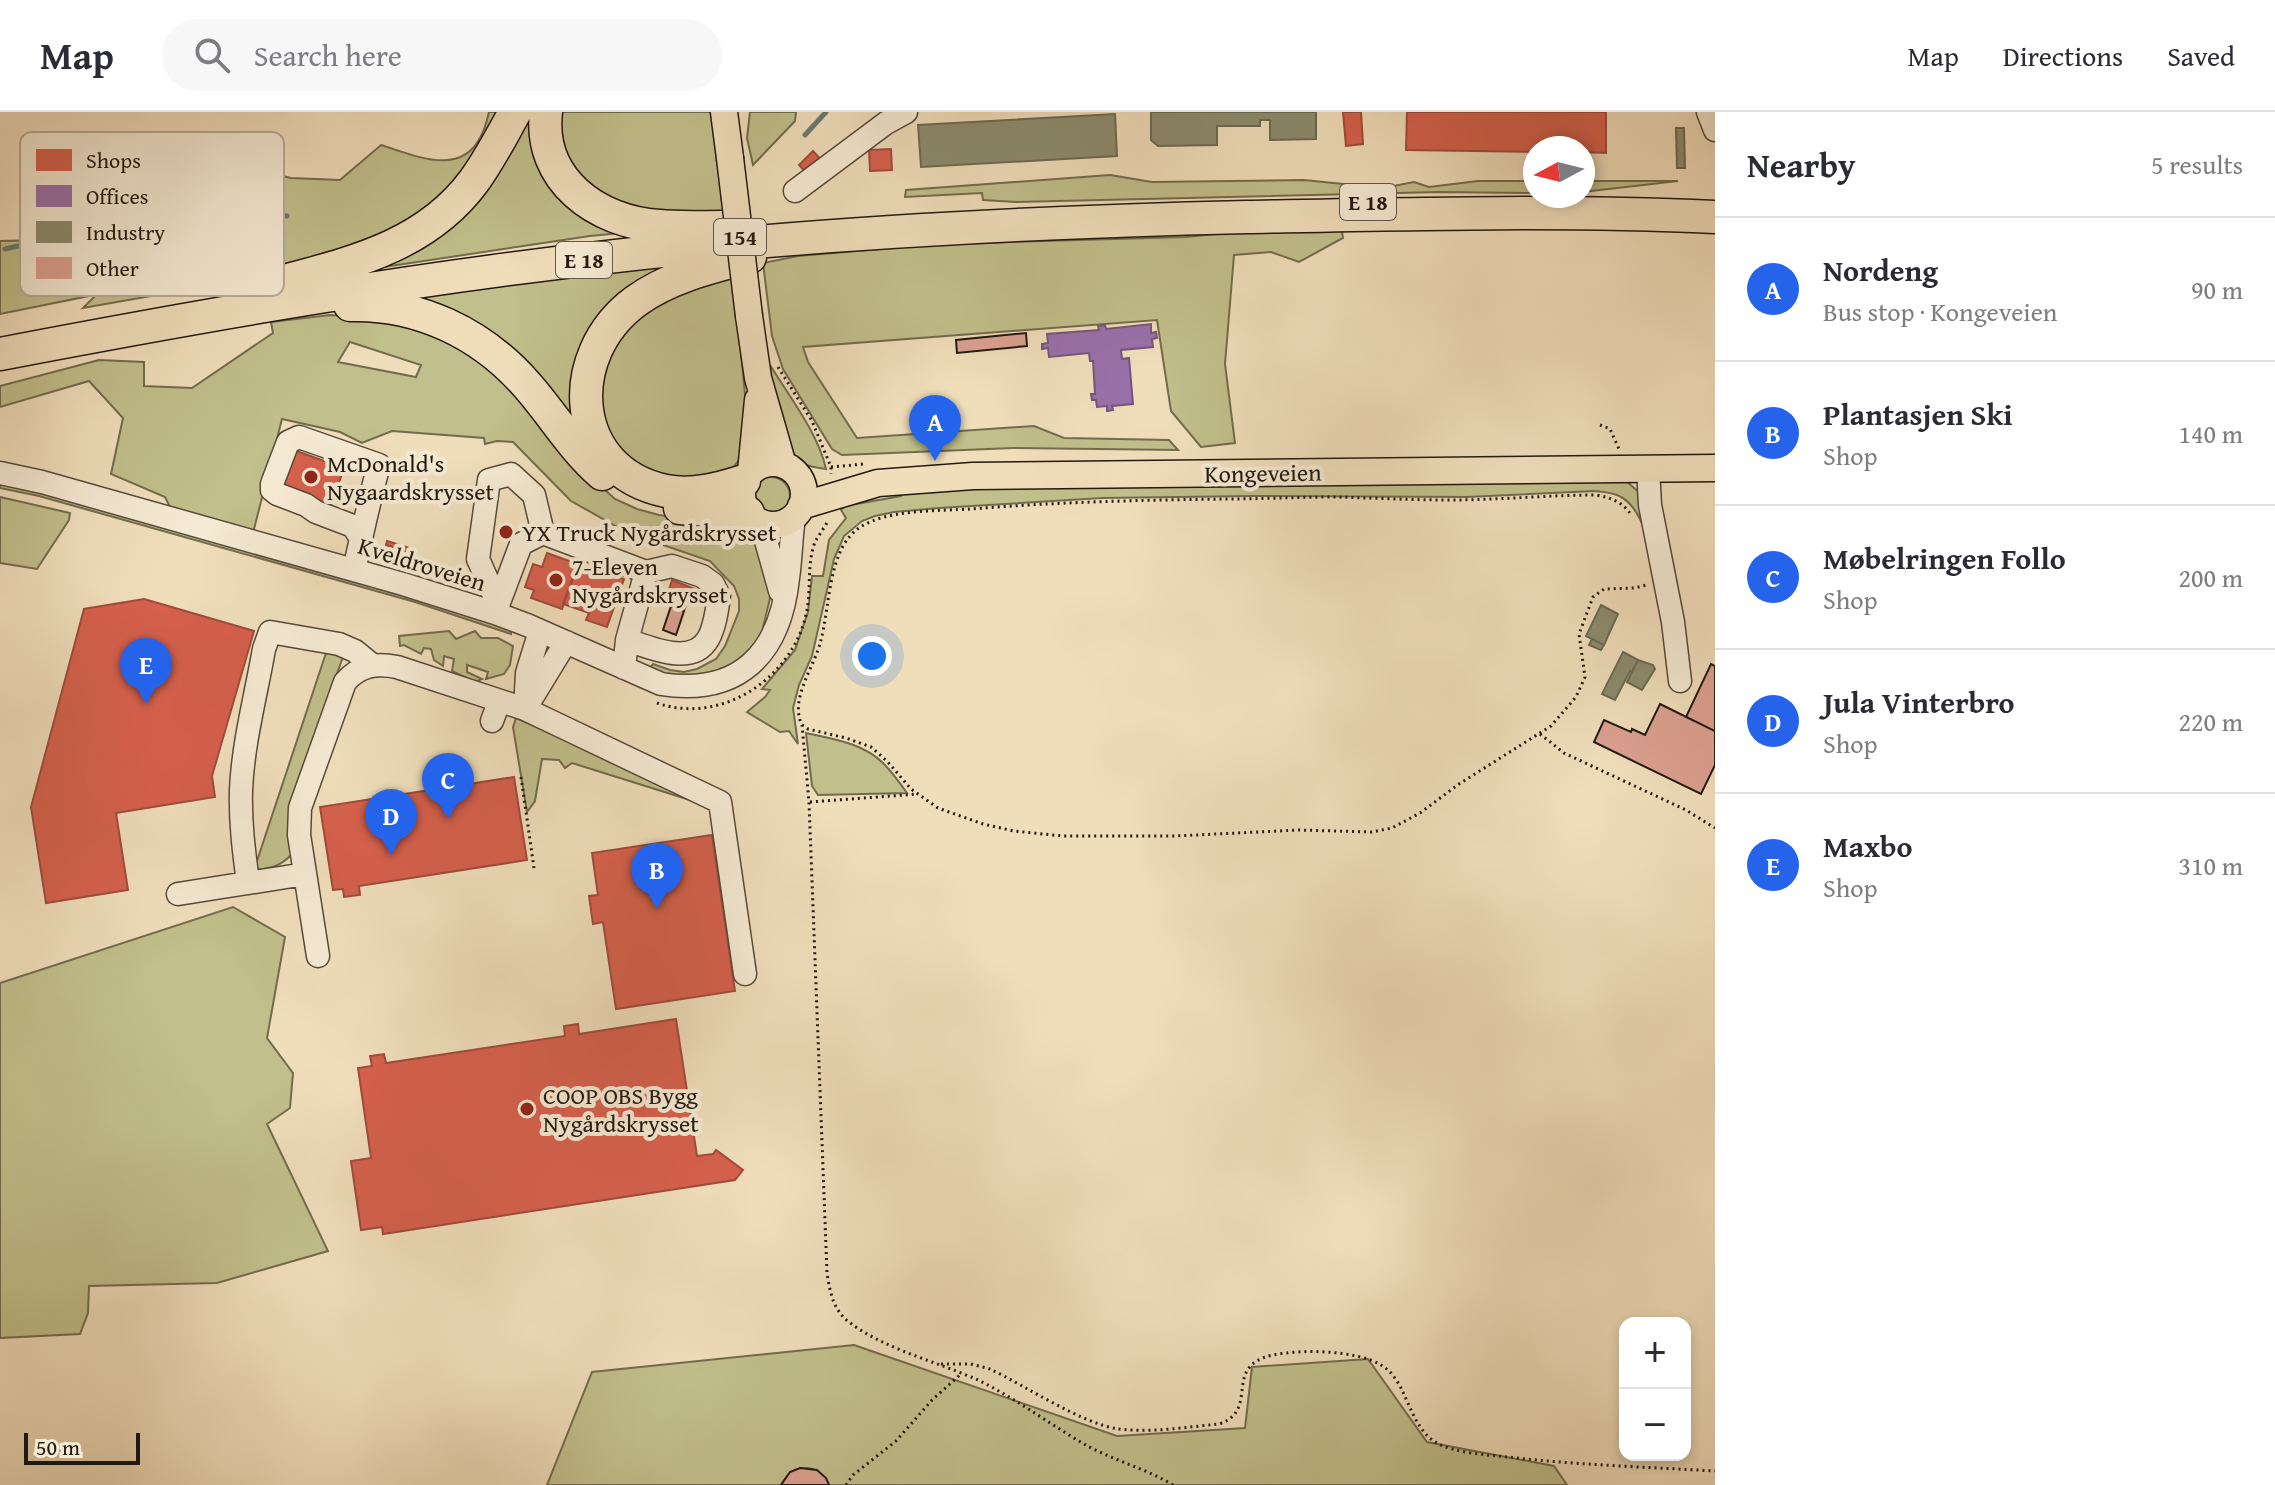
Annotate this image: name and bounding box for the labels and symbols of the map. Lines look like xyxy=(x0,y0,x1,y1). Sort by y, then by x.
legend xyxy=(20,132,284,296)
north arrow xyxy=(1523,136,1595,208)
text: Shops xyxy=(86,144,141,176)
text: Offices xyxy=(86,180,148,212)
road number: E 18 xyxy=(1340,184,1396,220)
text: Industry xyxy=(86,216,165,248)
road number: 154 xyxy=(714,219,766,255)
road number: E 18 xyxy=(556,242,612,278)
text: Other xyxy=(86,252,139,284)
pin: A xyxy=(909,395,961,461)
place label: McDonald's Nygaardskrysset xyxy=(327,446,495,509)
street label: Kongeveien xyxy=(1204,454,1322,492)
marker: McDonald's Nygaardskrysset xyxy=(302,468,320,486)
place label: YX Truck Nygårdskrysset xyxy=(522,515,777,550)
marker: YX Truck Nygårdskrysset xyxy=(497,523,515,541)
street label: Kveldroveien xyxy=(354,528,491,600)
place label: 7-Eleven Nygårdskrysset xyxy=(572,549,728,612)
marker: 7-Eleven Nygårdskrysset xyxy=(547,571,565,589)
your location xyxy=(852,636,892,676)
pin: E xyxy=(120,638,172,704)
pin: C xyxy=(422,753,474,819)
pin: D xyxy=(365,789,417,855)
pin: B xyxy=(631,843,683,909)
place label: COOP OBS Bygg Nygårdskrysset xyxy=(543,1078,699,1141)
marker: COOP OBS Bygg Nygårdskrysset xyxy=(518,1100,536,1118)
scale bar xyxy=(24,1429,140,1465)

